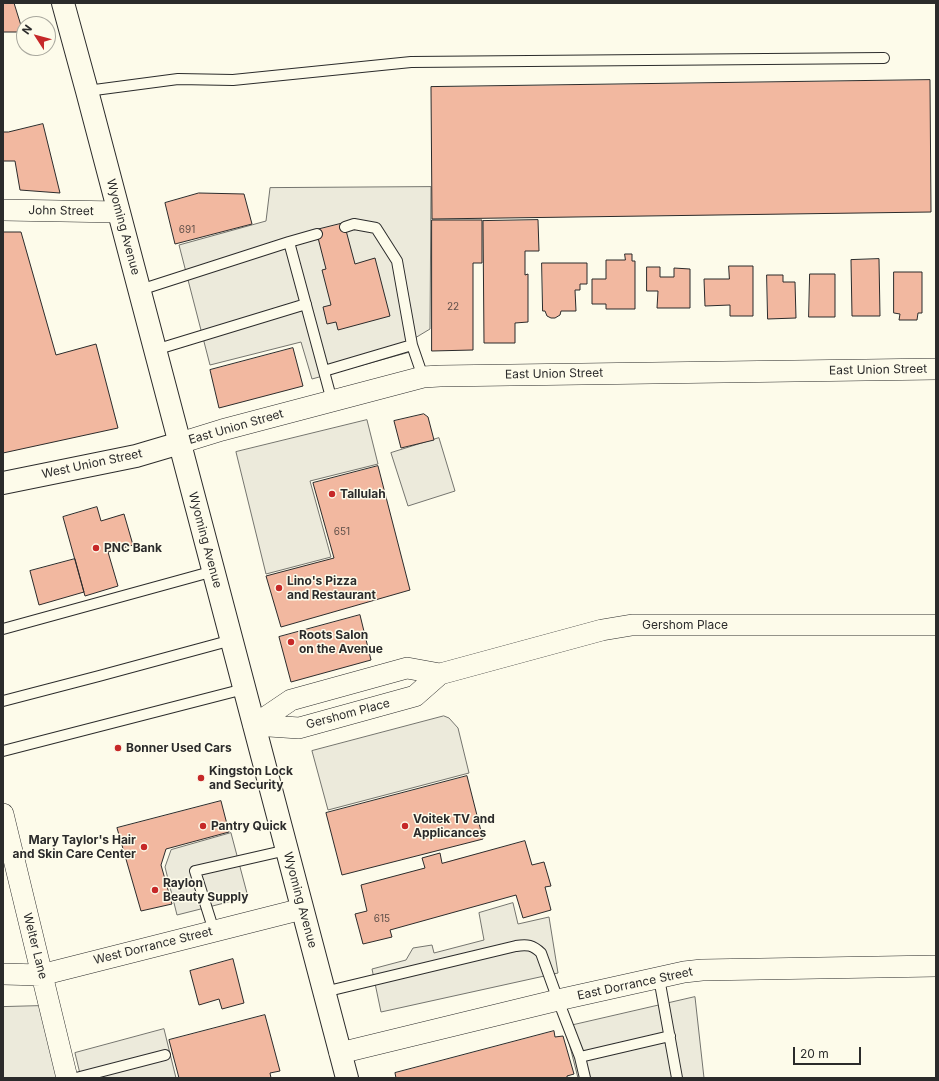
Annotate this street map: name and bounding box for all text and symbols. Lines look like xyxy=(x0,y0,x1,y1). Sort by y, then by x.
north arrow xyxy=(16,16,56,56)
text: N xyxy=(19,22,35,37)
street label: Wyoming Avenue xyxy=(103,177,143,277)
street label: John Street xyxy=(28,203,94,219)
house number: 691 xyxy=(179,224,195,236)
house number: 22 xyxy=(447,301,459,313)
street label: East Union Street xyxy=(829,362,927,378)
street label: East Union Street xyxy=(505,366,603,382)
street label: East Union Street xyxy=(187,407,285,447)
street label: West Union Street xyxy=(40,446,144,482)
place label: Tallulah xyxy=(340,487,386,501)
marker: Tallulah xyxy=(327,489,337,499)
street label: Wyoming Avenue xyxy=(185,490,225,590)
house number: 651 xyxy=(334,526,350,538)
place label: PNC Bank xyxy=(104,541,162,555)
marker: PNC Bank xyxy=(91,543,101,553)
place label: Lino's Pizza and Restaurant xyxy=(287,574,376,602)
marker: Lino's Pizza and Restaurant xyxy=(274,583,284,593)
street label: Gershom Place xyxy=(642,618,728,632)
place label: Roots Salon on the Avenue xyxy=(299,628,383,656)
marker: Roots Salon on the Avenue xyxy=(286,637,296,647)
street label: Gershom Place xyxy=(305,696,391,732)
place label: Bonner Used Cars xyxy=(126,741,232,755)
marker: Bonner Used Cars xyxy=(113,743,123,753)
place label: Kingston Lock and Security xyxy=(209,764,293,792)
marker: Kingston Lock and Security xyxy=(196,773,206,783)
place label: Voitek TV and Applicances xyxy=(413,812,495,840)
place label: Pantry Quick xyxy=(211,819,287,833)
marker: Pantry Quick xyxy=(198,821,208,831)
marker: Voitek TV and Applicances xyxy=(400,821,410,831)
place label: Mary Taylor's Hair and Skin Care Center xyxy=(13,833,136,861)
marker: Mary Taylor's Hair and Skin Care Center xyxy=(139,842,149,852)
street label: Wyoming Avenue xyxy=(280,850,320,950)
place label: Raylon Beauty Supply xyxy=(163,876,248,904)
marker: Raylon Beauty Supply xyxy=(150,885,160,895)
street label: Welter Lane xyxy=(20,911,50,981)
house number: 615 xyxy=(374,913,390,925)
street label: West Dorrance Street xyxy=(92,924,214,968)
street label: East Dorrance Street xyxy=(576,965,694,1003)
scale bar xyxy=(795,1039,863,1065)
text: 20 m xyxy=(800,1046,829,1061)

